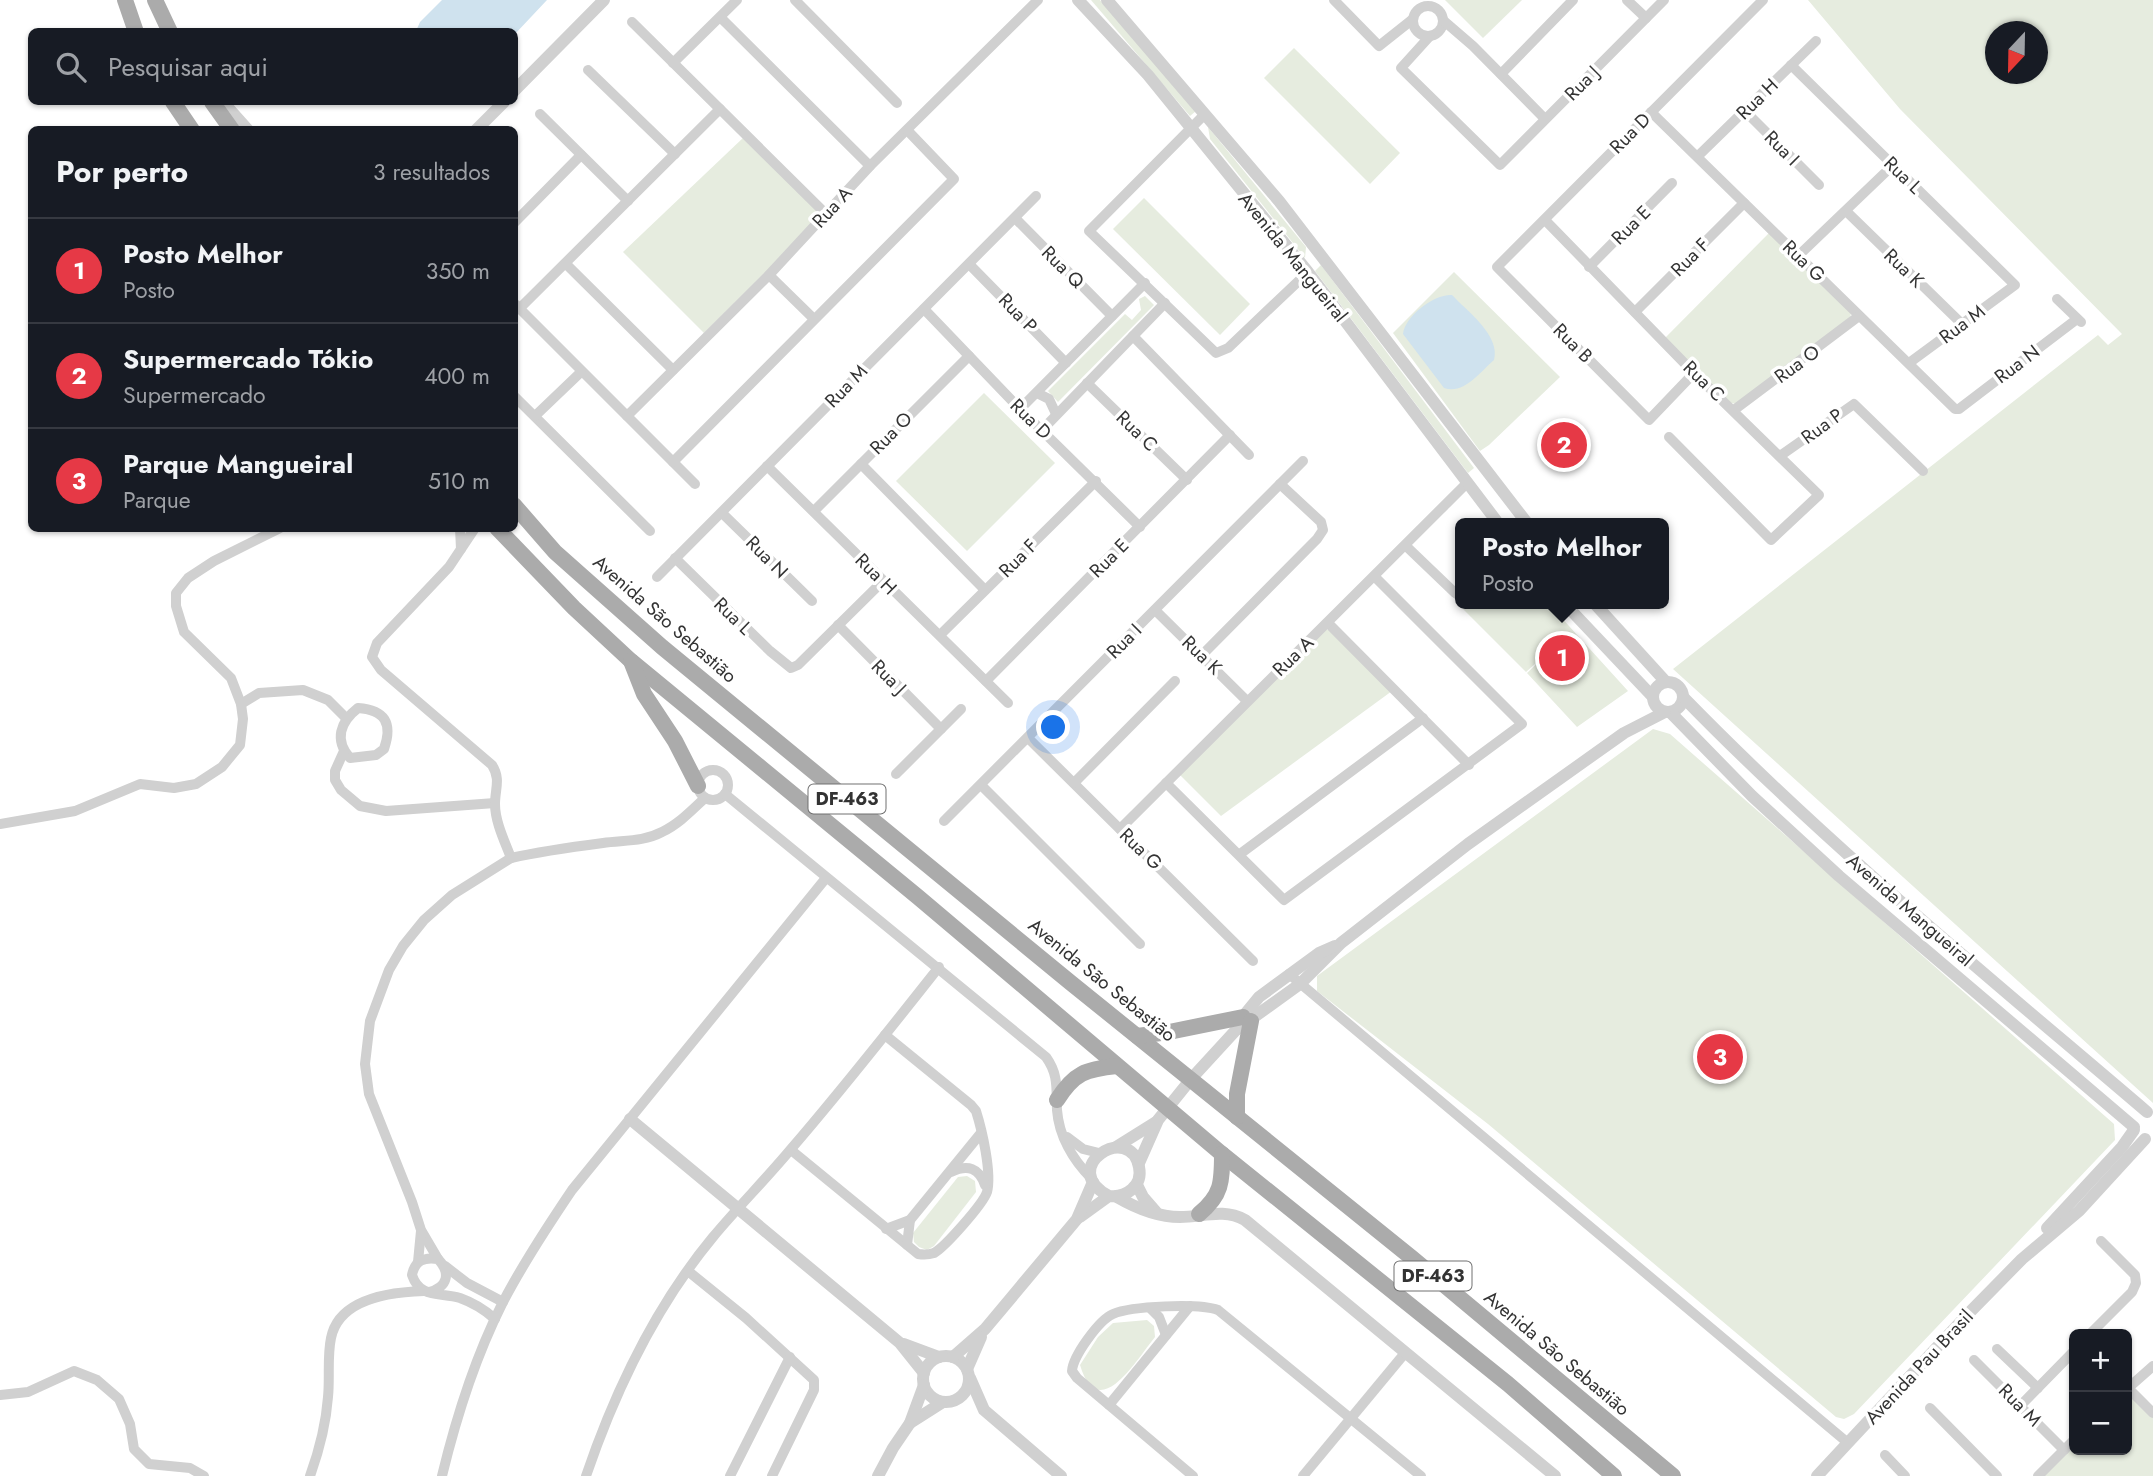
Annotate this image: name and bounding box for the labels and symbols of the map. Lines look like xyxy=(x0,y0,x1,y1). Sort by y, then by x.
north arrow xyxy=(1985,21,2048,84)
street label: Rua J xyxy=(1558,59,1606,107)
street label: Rua H xyxy=(1730,72,1784,126)
street label: Rua D xyxy=(1603,106,1657,160)
street label: Rua I xyxy=(1758,124,1806,172)
street label: Rua L xyxy=(1878,150,1929,200)
street label: Rua A xyxy=(806,180,859,234)
street label: Avenida Mangueiral xyxy=(1232,186,1354,328)
street label: Rua E xyxy=(1605,199,1657,251)
street label: Rua F xyxy=(1665,232,1715,282)
street label: Rua G xyxy=(1777,234,1831,288)
street label: Rua Q xyxy=(1036,240,1090,294)
street label: Rua K xyxy=(1878,242,1930,294)
street label: Rua P xyxy=(992,287,1044,339)
street label: Rua M xyxy=(1934,298,1990,350)
street label: Rua B xyxy=(1547,317,1599,369)
street label: Rua O xyxy=(1769,338,1825,390)
street label: Rua N xyxy=(1989,338,2045,390)
street label: Rua C xyxy=(1677,354,1731,408)
street label: Rua M xyxy=(819,358,873,414)
street label: Rua D xyxy=(1004,392,1058,446)
street label: Rua P xyxy=(1796,402,1848,450)
street label: Rua C xyxy=(1110,404,1164,458)
street label: Rua O xyxy=(864,406,918,460)
pin: 2 xyxy=(1541,419,1587,471)
street label: Rua N xyxy=(740,530,794,584)
street label: Rua E xyxy=(1083,532,1135,584)
street label: Rua F xyxy=(993,533,1043,583)
street label: Rua H xyxy=(849,547,903,601)
street label: Avenida São Sebastião xyxy=(587,549,743,689)
street label: Rua L xyxy=(708,591,759,641)
street label: Rua I xyxy=(1100,617,1148,665)
street label: Rua K xyxy=(1176,629,1228,681)
street label: Rua A xyxy=(1266,629,1320,682)
pin: 1 xyxy=(1539,632,1585,684)
street label: Rua J xyxy=(865,653,913,701)
your location xyxy=(1036,710,1070,744)
road number: DF-463 xyxy=(808,784,886,814)
street label: Rua G xyxy=(1114,822,1168,876)
street label: Avenida Mangueiral xyxy=(1841,847,1979,973)
street label: Avenida São Sebastião xyxy=(1023,912,1181,1048)
pin: 3 xyxy=(1697,1031,1743,1083)
road number: DF-463 xyxy=(1394,1261,1472,1290)
street label: Avenida São Sebastião xyxy=(1478,1284,1636,1422)
street label: Avenida Pau Brasil xyxy=(1859,1304,1979,1430)
street label: Rua M xyxy=(1992,1377,2048,1433)

